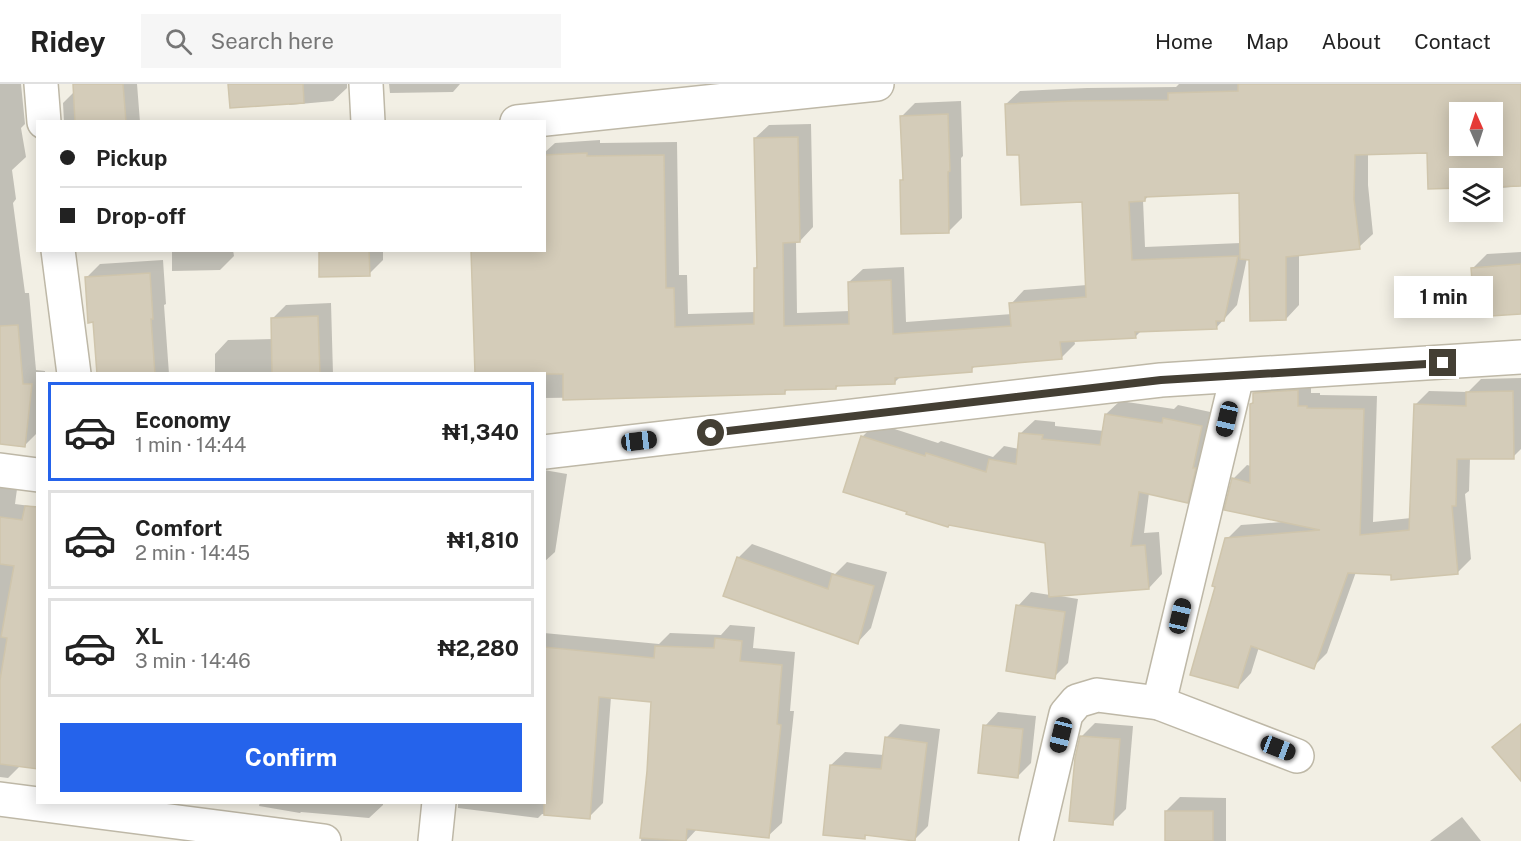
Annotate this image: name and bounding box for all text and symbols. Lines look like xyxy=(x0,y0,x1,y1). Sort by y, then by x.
search box xyxy=(141,14,561,68)
text: Ridey xyxy=(30,25,105,58)
icon: search xyxy=(162,25,195,58)
text: Search here xyxy=(210,28,334,54)
text: Home xyxy=(1155,29,1213,54)
text: Map xyxy=(1246,29,1289,54)
text: About xyxy=(1322,29,1381,54)
text: Contact xyxy=(1414,29,1491,54)
north arrow xyxy=(1449,102,1503,156)
map controls xyxy=(1449,102,1503,222)
text: Pickup xyxy=(96,145,167,171)
button: layers xyxy=(1449,168,1503,222)
text: Drop-off xyxy=(96,203,186,229)
callout: 1 min xyxy=(1394,276,1492,318)
text: 1 min xyxy=(1419,285,1468,309)
route end xyxy=(1429,349,1456,376)
car xyxy=(1214,399,1240,439)
icon: car xyxy=(63,405,117,459)
text: Economy xyxy=(135,407,231,433)
text: ₦1,340 xyxy=(442,419,519,445)
route start xyxy=(697,419,724,446)
car xyxy=(620,430,658,452)
text: 1 min · 14:44 xyxy=(135,433,246,457)
icon: car xyxy=(63,513,117,567)
text: Comfort xyxy=(135,515,222,541)
text: ₦1,810 xyxy=(447,527,519,553)
text: 2 min · 14:45 xyxy=(135,541,250,565)
car xyxy=(1167,596,1193,636)
icon: car xyxy=(63,621,117,675)
text: XL xyxy=(135,623,163,649)
text: ₦2,280 xyxy=(437,635,519,661)
text: 3 min · 14:46 xyxy=(135,649,251,673)
car xyxy=(1048,715,1074,755)
button: Confirm xyxy=(60,723,522,792)
car xyxy=(1258,733,1298,763)

